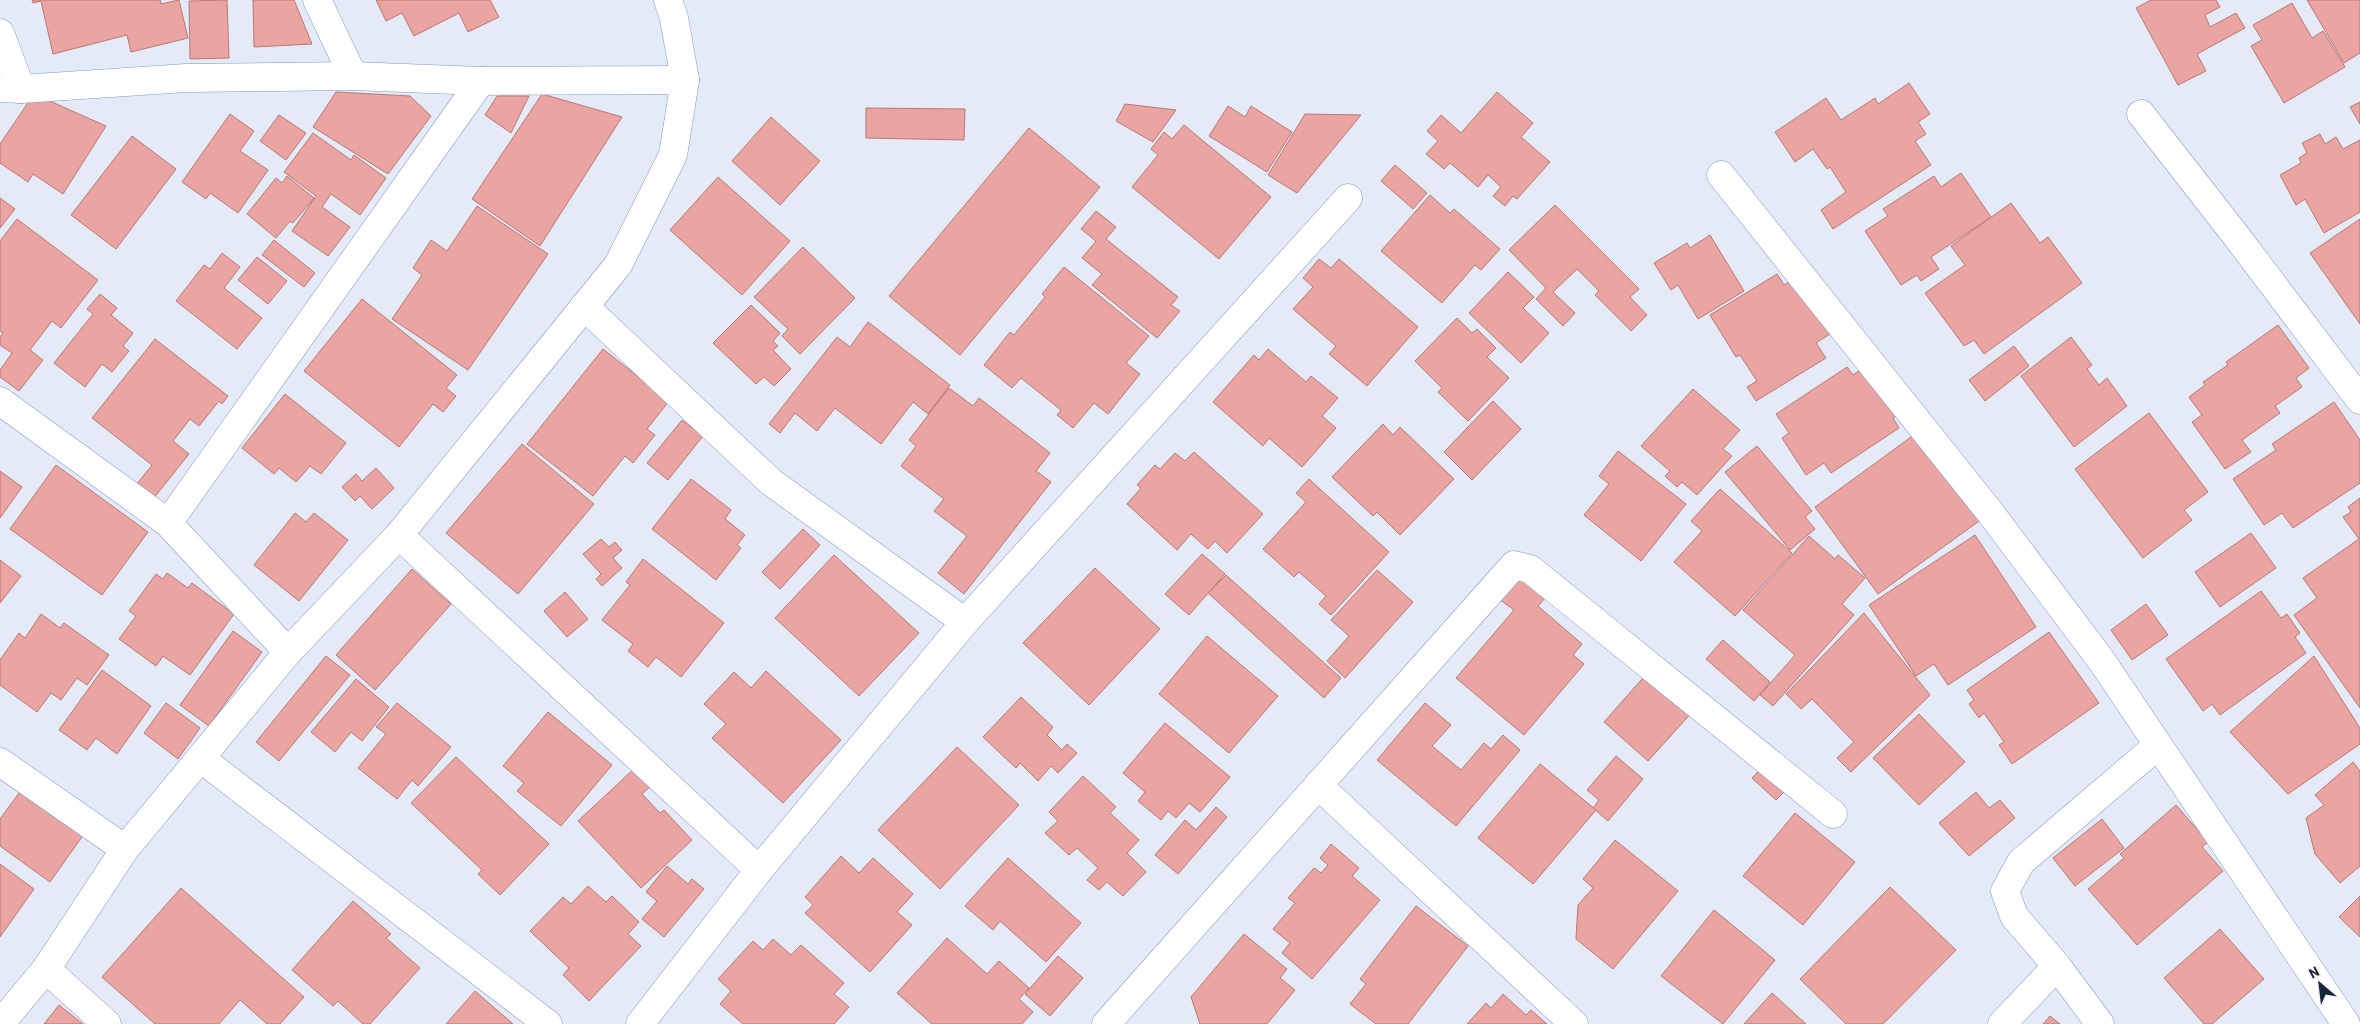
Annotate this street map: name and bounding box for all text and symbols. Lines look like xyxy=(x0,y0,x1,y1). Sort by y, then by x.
north arrow xyxy=(2295,959,2345,1009)
text: N xyxy=(2306,962,2322,982)

